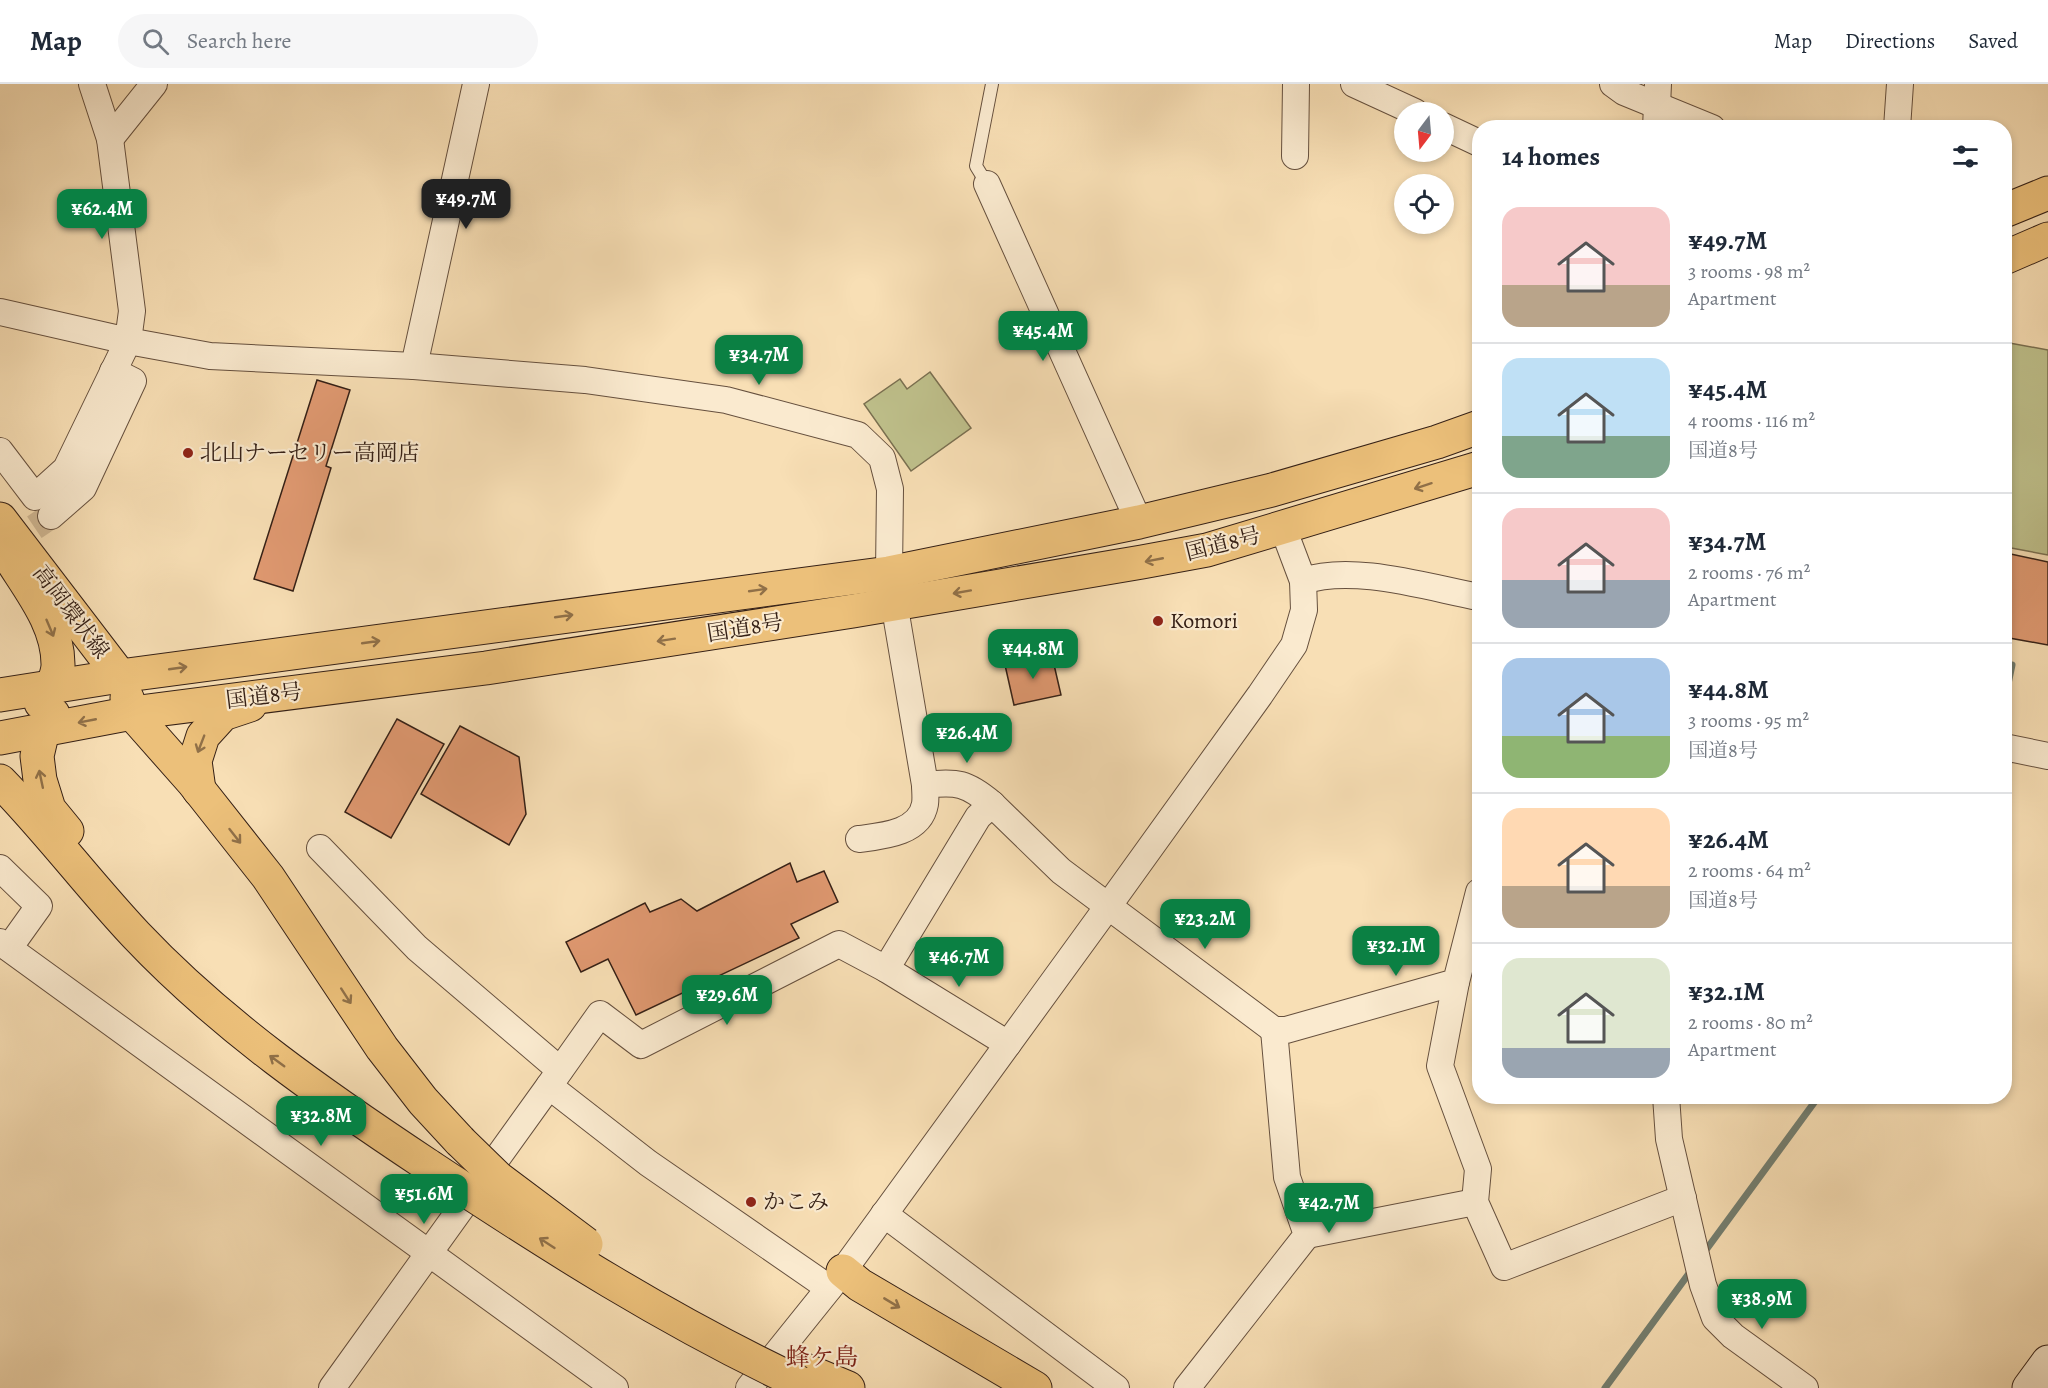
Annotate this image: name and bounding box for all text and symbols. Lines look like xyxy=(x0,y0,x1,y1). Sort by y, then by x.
search box xyxy=(118,14,538,68)
text: Map xyxy=(30,22,82,60)
icon: search xyxy=(139,25,172,58)
text: Search here xyxy=(187,26,291,56)
text: Map xyxy=(1774,27,1812,55)
text: Directions xyxy=(1845,27,1935,55)
text: Saved xyxy=(1968,27,2018,55)
north arrow xyxy=(1394,102,1454,162)
map controls xyxy=(1394,102,1454,234)
text: 14 homes xyxy=(1502,139,1600,174)
icon: filters xyxy=(1949,140,1982,173)
button: locate xyxy=(1394,174,1454,234)
pin: ¥49.7M xyxy=(417,179,515,230)
text: ¥49.7M xyxy=(436,185,497,212)
pin: ¥62.4M xyxy=(53,189,151,240)
text: ¥62.4M xyxy=(71,195,133,222)
text: ¥49.7M xyxy=(1688,223,1767,258)
icon: home xyxy=(1550,231,1622,303)
text: 3 rooms · 98 m² xyxy=(1688,258,1810,285)
text: Apartment xyxy=(1688,285,1777,312)
pin: ¥45.4M xyxy=(994,311,1092,362)
text: ¥45.4M xyxy=(1012,317,1074,344)
pin: ¥34.7M xyxy=(710,335,808,386)
text: ¥34.7M xyxy=(729,341,789,368)
text: ¥45.4M xyxy=(1688,372,1767,407)
icon: home xyxy=(1550,382,1622,454)
text: 4 rooms · 116 m² xyxy=(1688,407,1815,434)
text: 国道8号 xyxy=(1688,437,1758,464)
place label: 北山ナーセリー高岡店 xyxy=(200,438,420,468)
marker: 北山ナーセリー高岡店 xyxy=(181,446,195,460)
one-way arrow xyxy=(1414,481,1433,492)
street label: 国道8号 xyxy=(1182,520,1264,568)
text: ¥34.7M xyxy=(1688,524,1766,559)
icon: home xyxy=(1550,532,1622,604)
one-way arrow xyxy=(1145,555,1165,566)
street label: 高岡環状線 xyxy=(26,559,116,665)
text: 2 rooms · 76 m² xyxy=(1688,559,1810,586)
one-way arrow xyxy=(747,585,767,596)
text: Apartment xyxy=(1688,586,1777,613)
one-way arrow xyxy=(953,587,973,598)
place label: Komori xyxy=(1170,606,1238,636)
street label: 国道8号 xyxy=(705,607,785,649)
one-way arrow xyxy=(554,611,574,622)
marker: Komori xyxy=(1151,614,1165,628)
one-way arrow xyxy=(45,618,56,636)
pin: ¥44.8M xyxy=(984,629,1082,680)
one-way arrow xyxy=(657,635,676,646)
text: ¥44.8M xyxy=(1002,635,1064,662)
one-way arrow xyxy=(361,637,381,648)
one-way arrow xyxy=(167,663,187,674)
text: ¥44.8M xyxy=(1688,672,1769,707)
street label: 国道8号 xyxy=(224,676,304,716)
icon: home xyxy=(1550,682,1622,754)
text: 3 rooms · 95 m² xyxy=(1688,707,1809,734)
pin: ¥26.4M xyxy=(918,713,1016,764)
one-way arrow xyxy=(78,716,98,727)
text: ¥26.4M xyxy=(936,719,998,746)
one-way arrow xyxy=(195,734,206,752)
text: 国道8号 xyxy=(1688,737,1758,764)
one-way arrow xyxy=(35,770,46,789)
text: ¥26.4M xyxy=(1688,822,1769,857)
one-way arrow xyxy=(229,827,242,843)
icon: home xyxy=(1550,832,1622,904)
text: 2 rooms · 64 m² xyxy=(1688,857,1811,884)
text: 国道8号 xyxy=(1688,887,1758,914)
pin: ¥23.2M xyxy=(1156,899,1254,950)
text: ¥23.2M xyxy=(1174,905,1236,932)
pin: ¥32.1M xyxy=(1347,926,1445,977)
text: ¥32.1M xyxy=(1366,932,1426,959)
pin: ¥46.7M xyxy=(910,937,1008,988)
text: ¥46.7M xyxy=(928,943,990,970)
text: ¥32.1M xyxy=(1688,974,1765,1009)
pin: ¥29.6M xyxy=(678,975,776,1026)
text: ¥29.6M xyxy=(696,981,758,1008)
icon: home xyxy=(1550,982,1622,1054)
one-way arrow xyxy=(340,987,352,1004)
text: 2 rooms · 80 m² xyxy=(1688,1009,1813,1036)
text: Apartment xyxy=(1688,1036,1777,1063)
one-way arrow xyxy=(270,1054,286,1067)
pin: ¥32.8M xyxy=(272,1096,370,1147)
text: ¥32.8M xyxy=(290,1102,352,1129)
pin: ¥51.6M xyxy=(375,1174,473,1225)
text: ¥51.6M xyxy=(395,1180,453,1207)
pin: ¥42.7M xyxy=(1280,1183,1378,1234)
place label: かこみ xyxy=(763,1187,829,1217)
text: ¥42.7M xyxy=(1298,1189,1360,1216)
marker: かこみ xyxy=(744,1195,758,1209)
one-way arrow xyxy=(538,1237,555,1250)
pin: ¥38.9M xyxy=(1713,1279,1811,1330)
text: ¥38.9M xyxy=(1731,1285,1793,1312)
one-way arrow xyxy=(883,1298,900,1310)
district label: 蜂ケ島 xyxy=(786,1341,858,1373)

